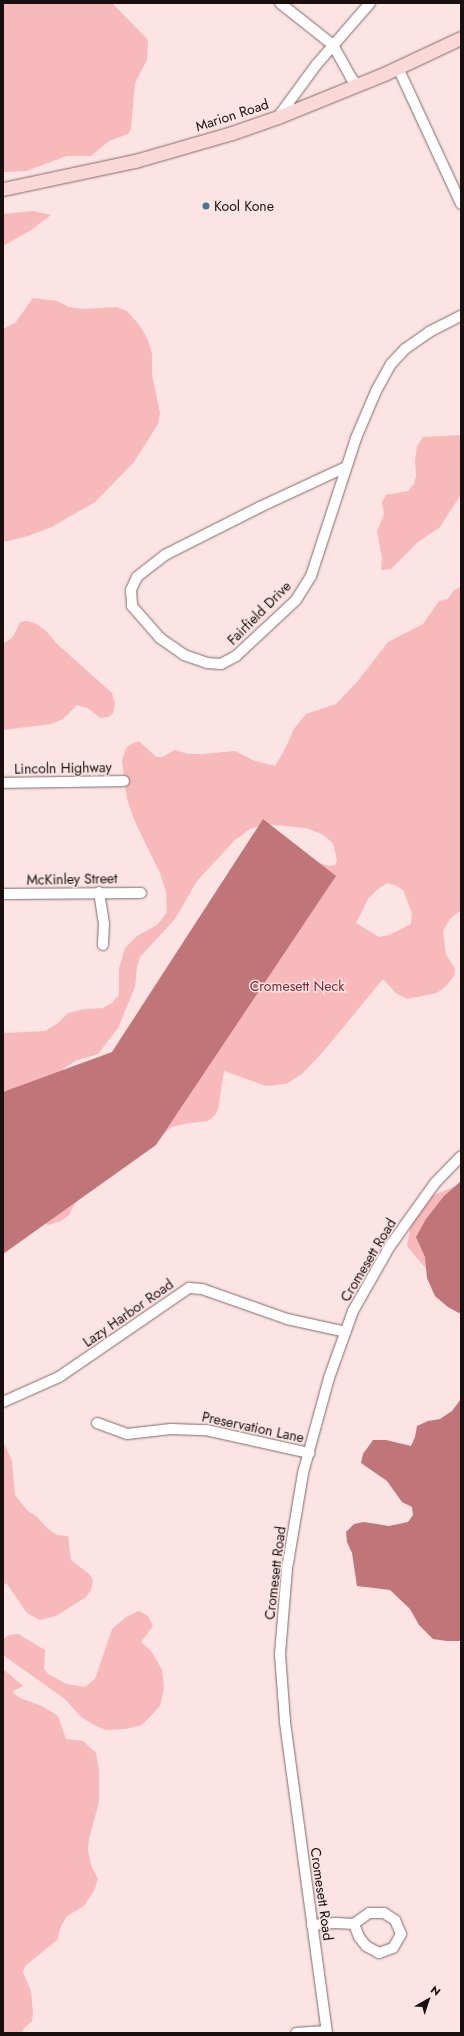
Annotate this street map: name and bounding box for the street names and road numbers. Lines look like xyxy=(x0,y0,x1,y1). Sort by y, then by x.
street label: Marion Road xyxy=(193,95,271,135)
street label: Fairfield Drive xyxy=(224,578,294,648)
street label: Lincoln Highway xyxy=(14,759,112,777)
street label: McKinley Street xyxy=(26,870,118,888)
street label: Cromesett Road xyxy=(337,1215,399,1305)
street label: Lazy Harbor Road xyxy=(80,1276,176,1350)
street label: Preservation Lane xyxy=(200,1408,306,1446)
street label: Cromesett Road xyxy=(261,1525,289,1621)
street label: Cromesett Road xyxy=(307,1846,337,1942)

